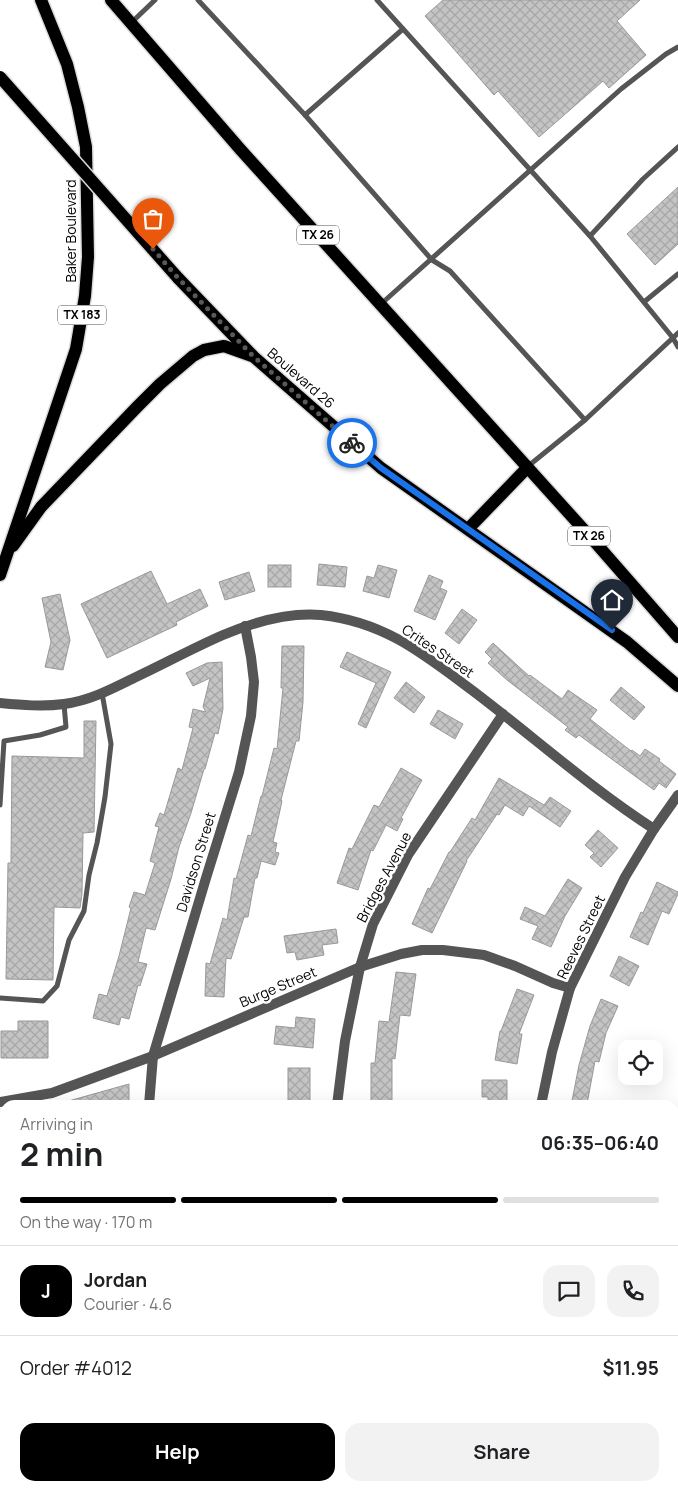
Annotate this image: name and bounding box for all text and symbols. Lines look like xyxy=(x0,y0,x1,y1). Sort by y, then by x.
street label: Baker Boulevard xyxy=(61,179,80,283)
pin xyxy=(132,198,174,249)
icon: bag xyxy=(139,205,167,233)
road number: TX 26 xyxy=(297,226,339,244)
road number: TX 183 xyxy=(58,306,106,324)
street label: Boulevard 26 xyxy=(264,343,339,412)
courier xyxy=(327,418,377,468)
icon: bike xyxy=(338,429,366,457)
road number: TX 26 xyxy=(568,526,610,546)
pin xyxy=(591,579,633,630)
icon: home xyxy=(598,586,626,614)
street label: Crites Street xyxy=(399,619,478,682)
street label: Davidson Street xyxy=(171,809,220,914)
street label: Bridges Avenue xyxy=(352,828,415,925)
street label: Reeves Street xyxy=(552,891,609,982)
street label: Burge Street xyxy=(236,962,320,1011)
map controls xyxy=(618,1040,663,1085)
button: locate xyxy=(618,1040,663,1085)
text: Arriving in xyxy=(20,1113,93,1135)
text: 06:35–06:40 xyxy=(541,1130,659,1156)
text: 2 min xyxy=(20,1132,103,1176)
text: On the way · 170 m xyxy=(20,1211,152,1233)
button: chat xyxy=(543,1265,595,1317)
button: phone xyxy=(607,1265,659,1317)
text: Jordan xyxy=(84,1267,147,1293)
text: J xyxy=(41,1278,51,1304)
text: Courier · 4.6 xyxy=(84,1293,172,1315)
text: Order #4012 xyxy=(20,1355,132,1381)
text: $11.95 xyxy=(602,1355,659,1381)
button: Help xyxy=(20,1423,335,1481)
button: Share xyxy=(345,1423,659,1481)

